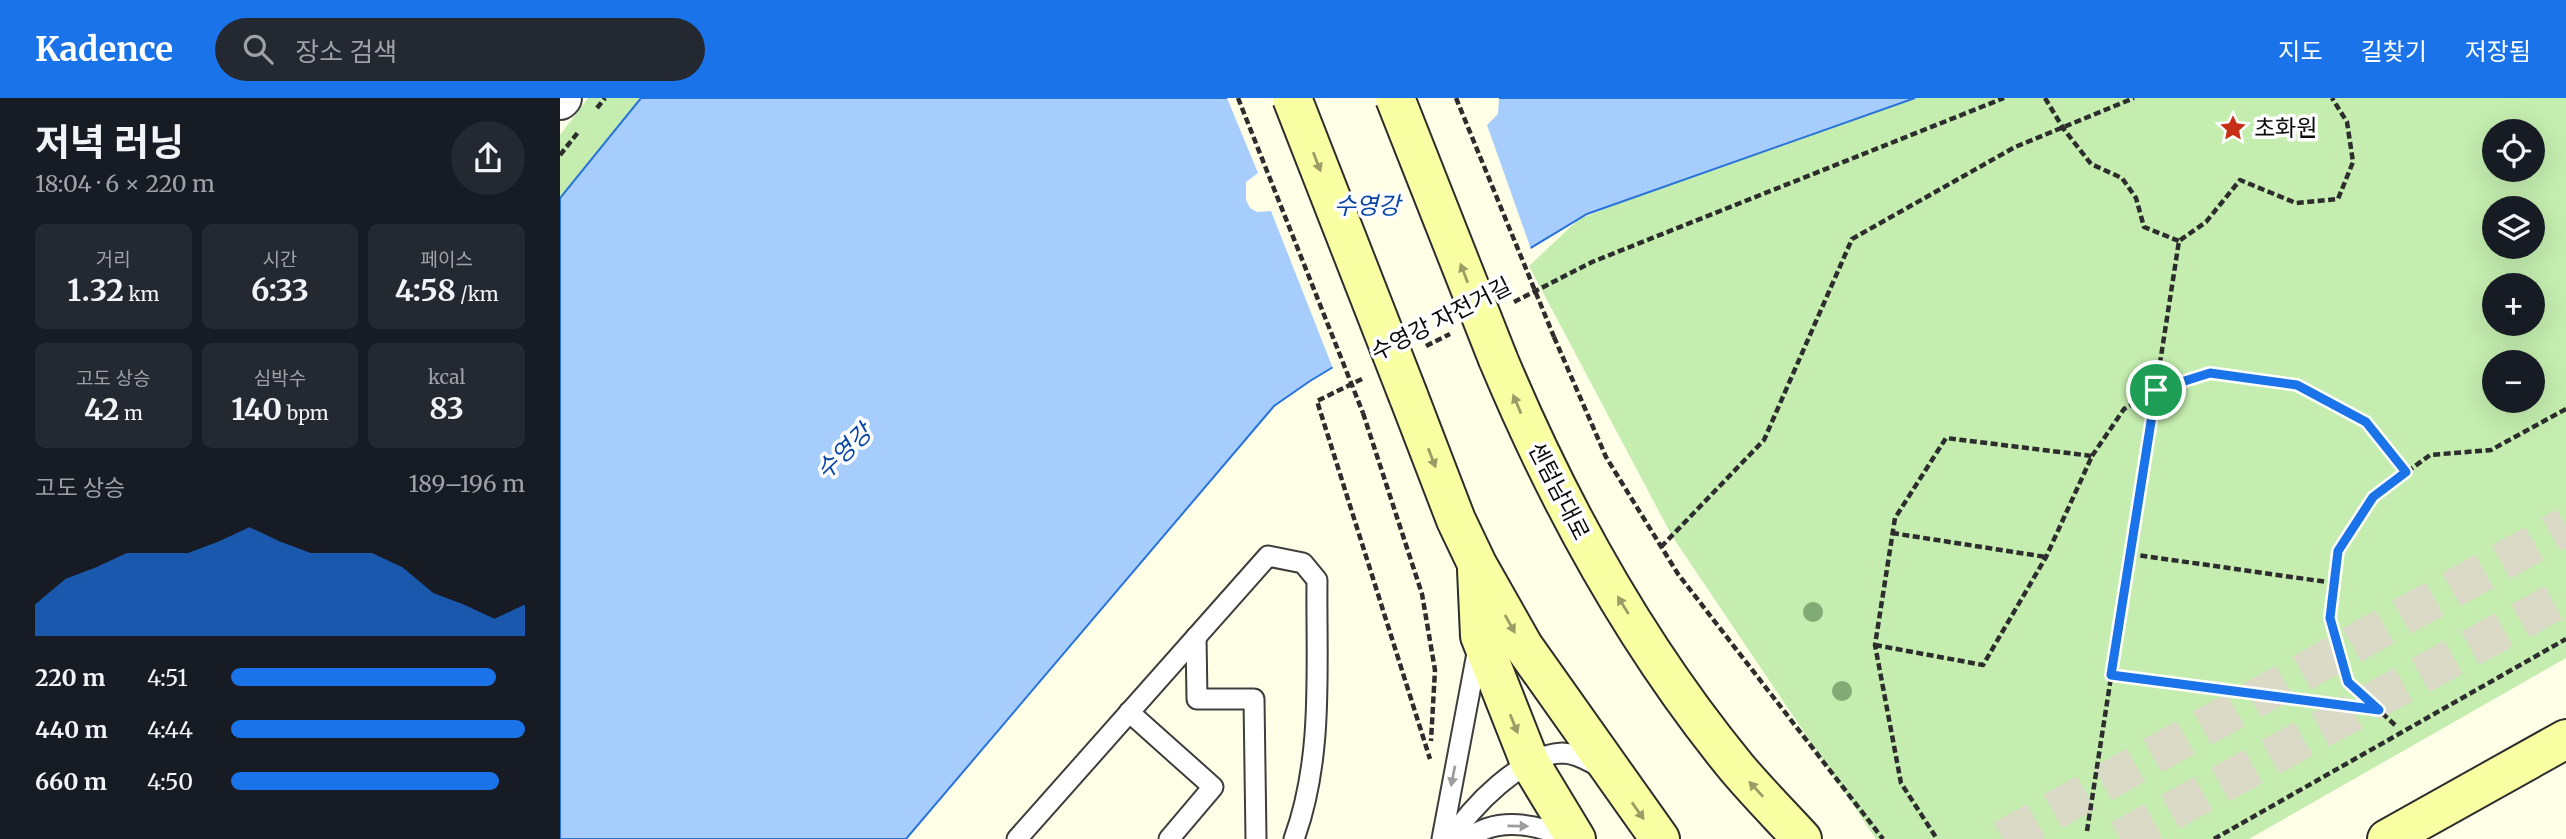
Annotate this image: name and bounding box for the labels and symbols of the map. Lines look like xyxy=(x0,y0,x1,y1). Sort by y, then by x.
place icon: 초화원 xyxy=(2218,113,2248,143)
place label: 초화원 xyxy=(2254,113,2317,142)
one-way arrow xyxy=(1311,151,1322,172)
water label: 수영강 xyxy=(1334,190,1403,221)
one-way arrow xyxy=(1458,262,1469,283)
street label: 수영강 자전거길 xyxy=(1366,271,1516,366)
pin xyxy=(2126,360,2186,420)
one-way arrow xyxy=(1511,394,1523,414)
water label: 수영강 xyxy=(809,415,880,486)
street label: 센텀남대로 xyxy=(1523,437,1596,544)
one-way arrow xyxy=(1427,448,1438,469)
one-way arrow xyxy=(1617,595,1630,614)
one-way arrow xyxy=(1504,614,1516,633)
one-way arrow xyxy=(1509,713,1520,734)
one-way arrow xyxy=(1447,765,1458,787)
one-way arrow xyxy=(1748,780,1764,798)
one-way arrow xyxy=(1631,802,1645,820)
one-way arrow xyxy=(1507,820,1529,832)

